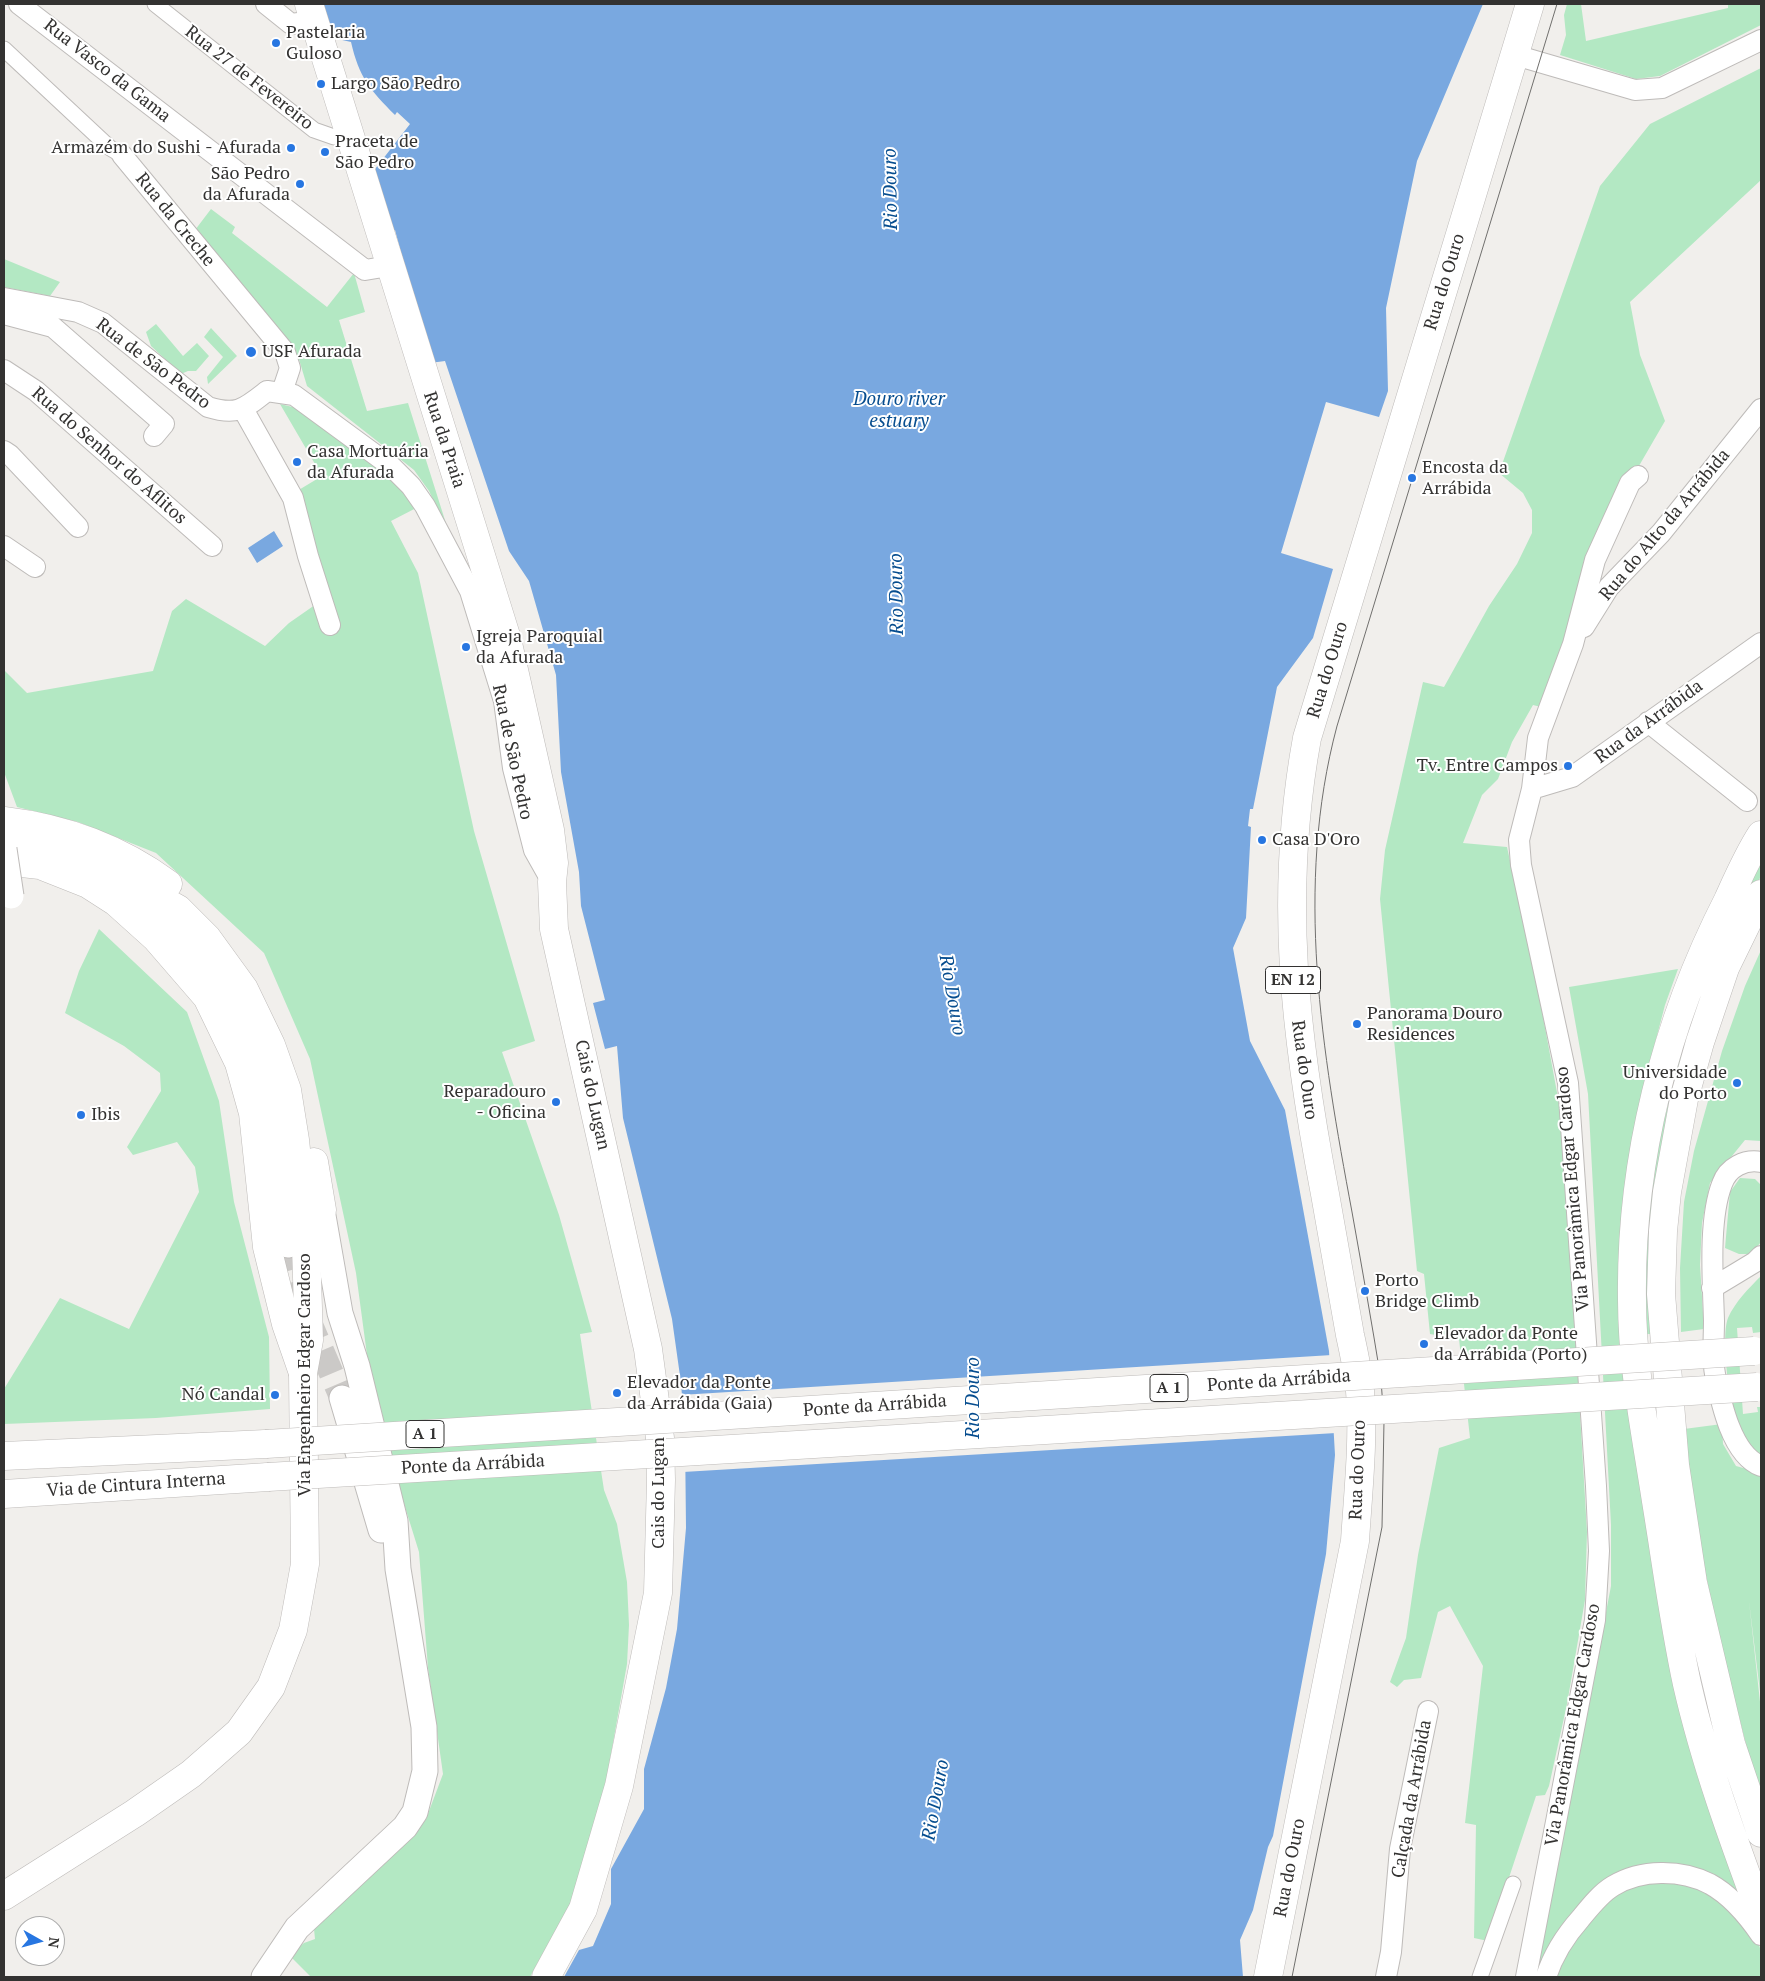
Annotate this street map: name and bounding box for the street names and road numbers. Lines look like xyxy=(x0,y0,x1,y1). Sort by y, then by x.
street label: Rua Vasco da Gama xyxy=(39,15,175,127)
street label: Rua 27 de Fevereiro xyxy=(181,21,317,135)
street label: Rua da Creche xyxy=(131,169,219,271)
street label: Rua do Ouro xyxy=(1420,231,1470,333)
street label: Rua de São Pedro xyxy=(91,314,215,414)
street label: Rua do Senhor do Aflitos xyxy=(27,383,191,529)
street label: Rua da Praia xyxy=(418,389,470,491)
street label: Rua do Alto da Arrábida xyxy=(1595,445,1735,605)
street label: Rua do Ouro xyxy=(1303,619,1353,721)
street label: Rua da Arrábida xyxy=(1591,676,1707,768)
street label: Rua de São Pedro xyxy=(487,682,537,822)
road number: EN 12 xyxy=(1266,966,1320,994)
street label: Rua do Ouro xyxy=(1286,1019,1322,1121)
street label: Cais do Lugan xyxy=(570,1038,614,1152)
street label: Via Panorâmica Edgar Cardoso xyxy=(1552,1066,1594,1312)
street label: Via Engenheiro Edgar Cardoso xyxy=(294,1253,316,1497)
street label: Ponte da Arrábida xyxy=(1206,1365,1352,1397)
road number: A 1 xyxy=(1150,1375,1188,1402)
street label: Ponte da Arrábida xyxy=(802,1390,948,1422)
road number: A 1 xyxy=(406,1420,444,1448)
street label: Rua do Ouro xyxy=(1345,1420,1371,1520)
street label: Cais do Lugan xyxy=(648,1437,670,1549)
street label: Ponte da Arrábida xyxy=(401,1450,545,1480)
street label: Via de Cintura Interna xyxy=(46,1468,226,1502)
street label: Via Panorâmica Edgar Cardoso xyxy=(1541,1602,1605,1848)
street label: Calçada da Arrábida xyxy=(1387,1718,1437,1880)
street label: Rua do Ouro xyxy=(1270,1817,1310,1919)

